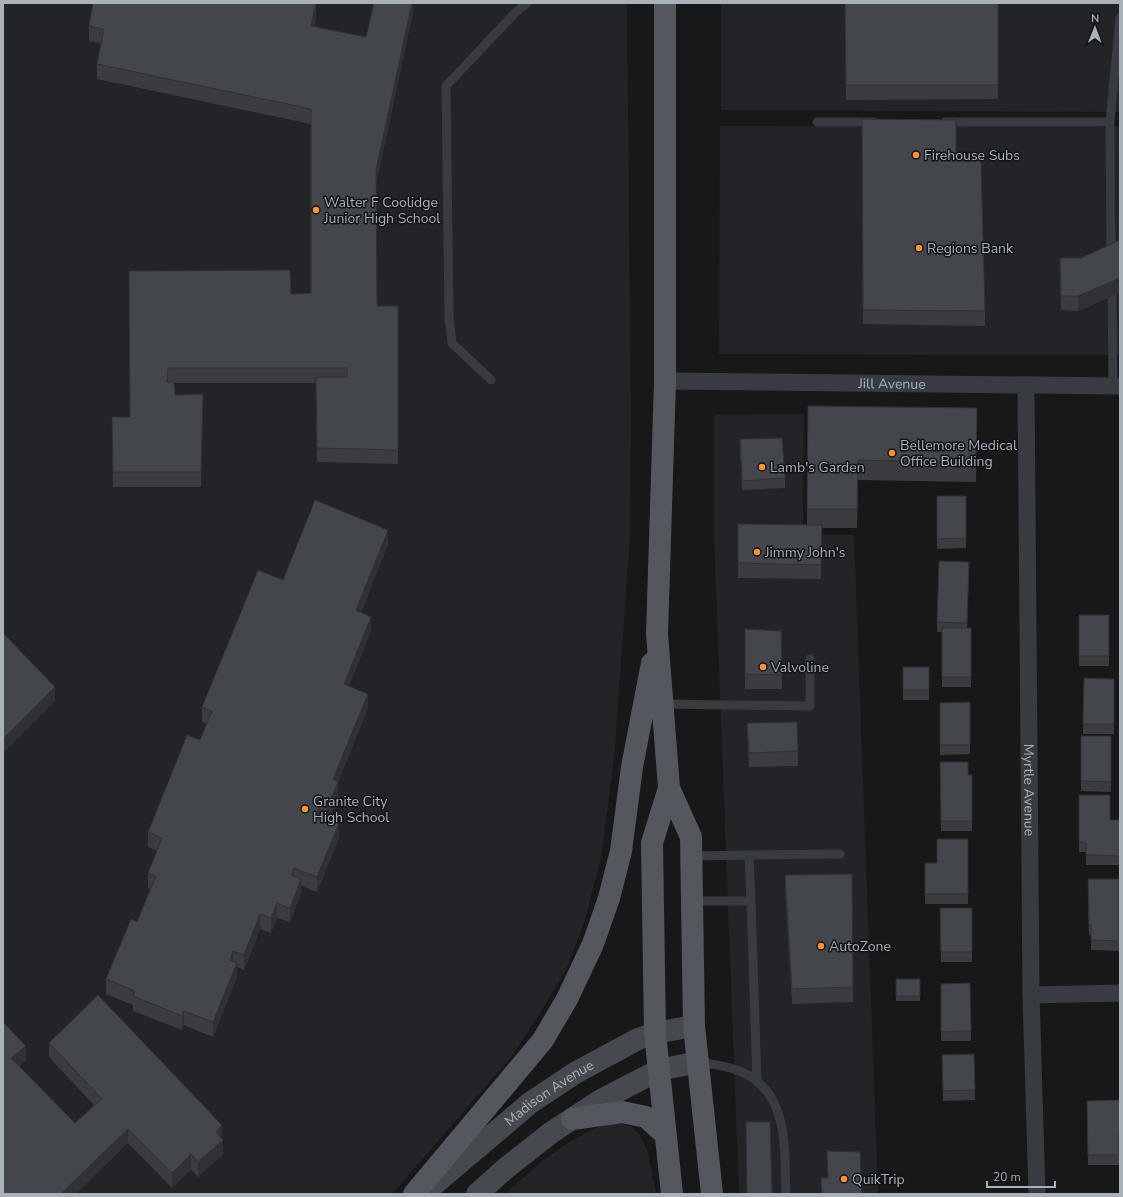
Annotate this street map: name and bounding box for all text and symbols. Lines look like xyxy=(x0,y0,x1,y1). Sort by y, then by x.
north arrow xyxy=(1075,8,1115,48)
text: N xyxy=(1091,11,1099,26)
place label: Firehouse Subs xyxy=(924,146,1020,165)
marker: Firehouse Subs xyxy=(911,150,921,160)
place label: Walter F Coolidge Junior High School xyxy=(323,193,441,228)
marker: Walter F Coolidge Junior High School xyxy=(311,205,321,215)
place label: Regions Bank xyxy=(927,239,1014,258)
marker: Regions Bank xyxy=(914,243,924,253)
street label: Jill Avenue xyxy=(857,374,926,394)
place label: Bellemore Medical Office Building xyxy=(900,436,1018,471)
marker: Bellemore Medical Office Building xyxy=(887,448,897,458)
place label: Lamb's Garden xyxy=(770,458,865,477)
marker: Lamb's Garden xyxy=(757,462,767,472)
place label: Jimmy John's xyxy=(764,543,846,562)
marker: Jimmy John's xyxy=(752,547,762,557)
place label: Valvoline xyxy=(770,658,829,677)
marker: Valvoline xyxy=(758,662,768,672)
street label: Myrtle Avenue xyxy=(1019,744,1039,836)
place label: Granite City High School xyxy=(313,792,390,827)
marker: Granite City High School xyxy=(300,804,310,814)
place label: AutoZone xyxy=(829,937,891,956)
marker: AutoZone xyxy=(816,941,826,951)
street label: Madison Avenue xyxy=(501,1056,597,1131)
scale bar xyxy=(987,1163,1055,1189)
text: 20 m xyxy=(993,1169,1021,1185)
place label: QuikTrip xyxy=(852,1170,905,1189)
marker: QuikTrip xyxy=(839,1174,849,1184)

